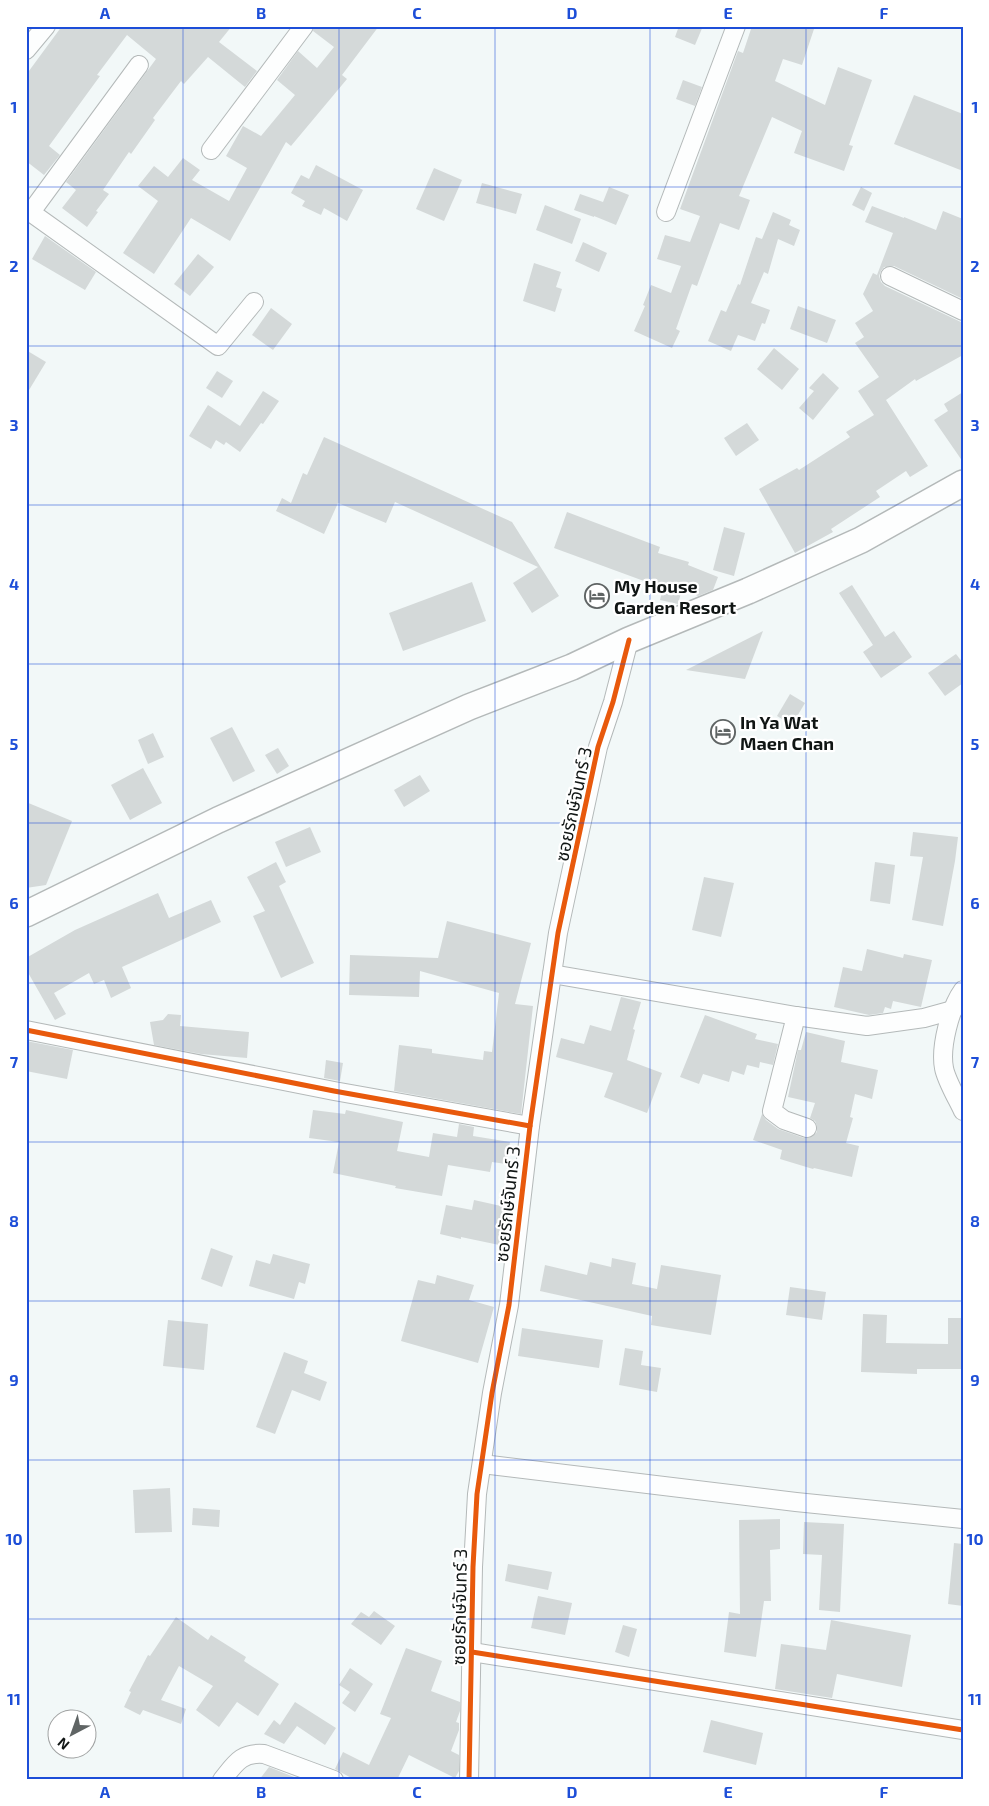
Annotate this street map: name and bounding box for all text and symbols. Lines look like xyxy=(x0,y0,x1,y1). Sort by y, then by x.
text: A xyxy=(100,3,111,22)
text: B xyxy=(256,3,266,22)
text: C xyxy=(412,3,422,22)
text: D xyxy=(567,3,578,22)
text: E xyxy=(723,3,733,22)
text: F xyxy=(880,3,889,22)
text: 1 xyxy=(11,97,17,116)
text: 1 xyxy=(972,97,978,116)
text: 2 xyxy=(9,256,19,275)
text: 2 xyxy=(970,256,980,275)
text: 3 xyxy=(9,415,19,434)
text: 3 xyxy=(970,415,980,434)
text: 4 xyxy=(9,574,19,593)
text: 4 xyxy=(970,574,980,593)
place label: My House Garden Resort xyxy=(614,575,737,618)
hotel icon: My House Garden Resort xyxy=(584,583,610,609)
place label: In Ya Wat Maen Chan xyxy=(740,711,834,754)
hotel icon: In Ya Wat Maen Chan xyxy=(710,719,736,745)
text: 5 xyxy=(10,734,19,753)
text: 5 xyxy=(971,734,980,753)
street label: ซอยรักษ์จันทร์ 3 xyxy=(550,745,596,863)
text: 6 xyxy=(9,893,19,912)
text: 6 xyxy=(970,893,980,912)
text: 7 xyxy=(10,1052,19,1071)
text: 7 xyxy=(971,1052,980,1071)
street label: ซอยรักษ์จันทร์ 3 xyxy=(490,1145,524,1263)
text: 8 xyxy=(9,1211,19,1230)
text: 8 xyxy=(970,1211,980,1230)
text: 9 xyxy=(9,1370,19,1389)
text: 9 xyxy=(970,1370,980,1389)
text: 10 xyxy=(5,1529,23,1548)
text: 10 xyxy=(966,1529,984,1548)
street label: ซอยรักษ์จันทร์ 3 xyxy=(447,1549,471,1665)
text: 11 xyxy=(7,1689,21,1708)
text: 11 xyxy=(968,1689,982,1708)
north arrow xyxy=(48,1708,98,1758)
text: N xyxy=(54,1734,73,1754)
text: A xyxy=(100,1782,111,1801)
text: B xyxy=(256,1782,266,1801)
text: C xyxy=(412,1782,422,1801)
text: D xyxy=(567,1782,578,1801)
text: E xyxy=(723,1782,733,1801)
text: F xyxy=(880,1782,889,1801)

